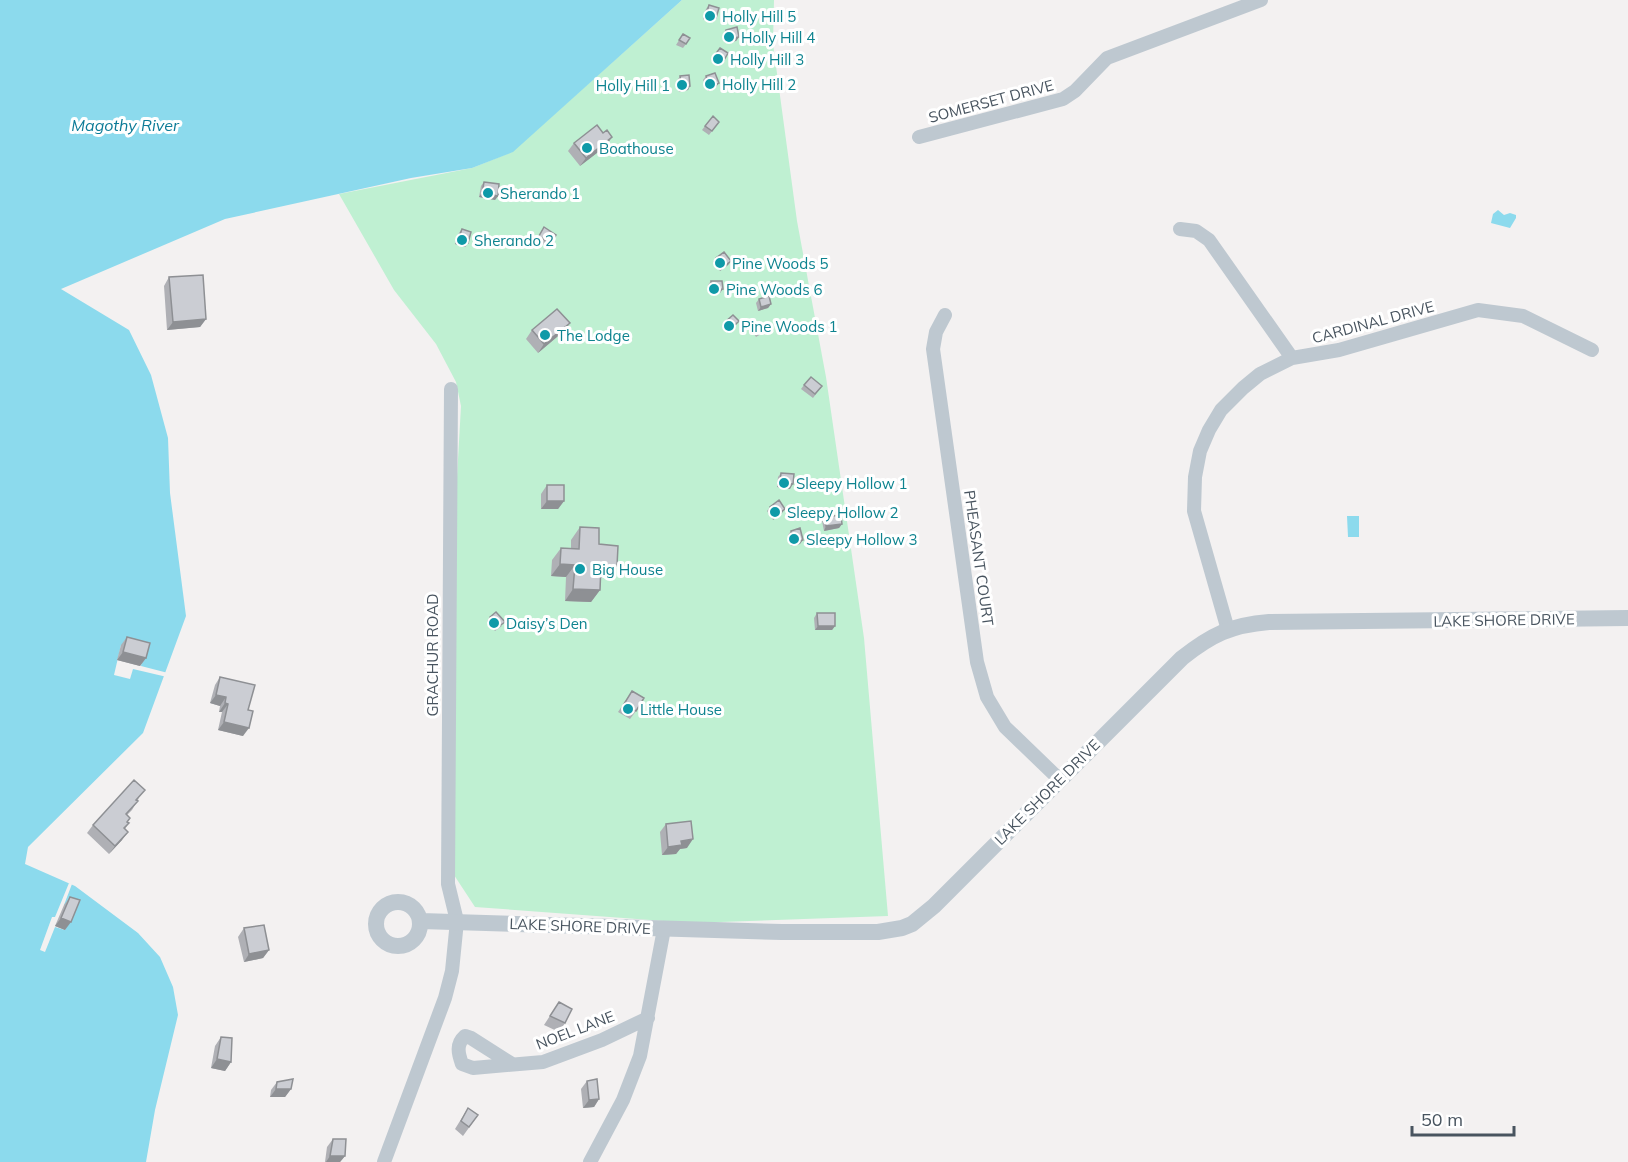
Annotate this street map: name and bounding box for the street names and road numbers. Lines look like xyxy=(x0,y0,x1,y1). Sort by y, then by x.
street label: SOMERSET DRIVE xyxy=(926,75,1056,127)
street label: CARDINAL DRIVE xyxy=(1310,297,1436,347)
street label: PHEASANT COURT xyxy=(960,489,998,627)
street label: GRACHUR ROAD xyxy=(423,594,442,716)
street label: LAKE SHORE DRIVE xyxy=(1433,609,1575,631)
street label: LAKE SHORE DRIVE xyxy=(990,735,1104,849)
street label: LAKE SHORE DRIVE xyxy=(509,914,651,938)
street label: NOEL LANE xyxy=(533,1006,617,1054)

